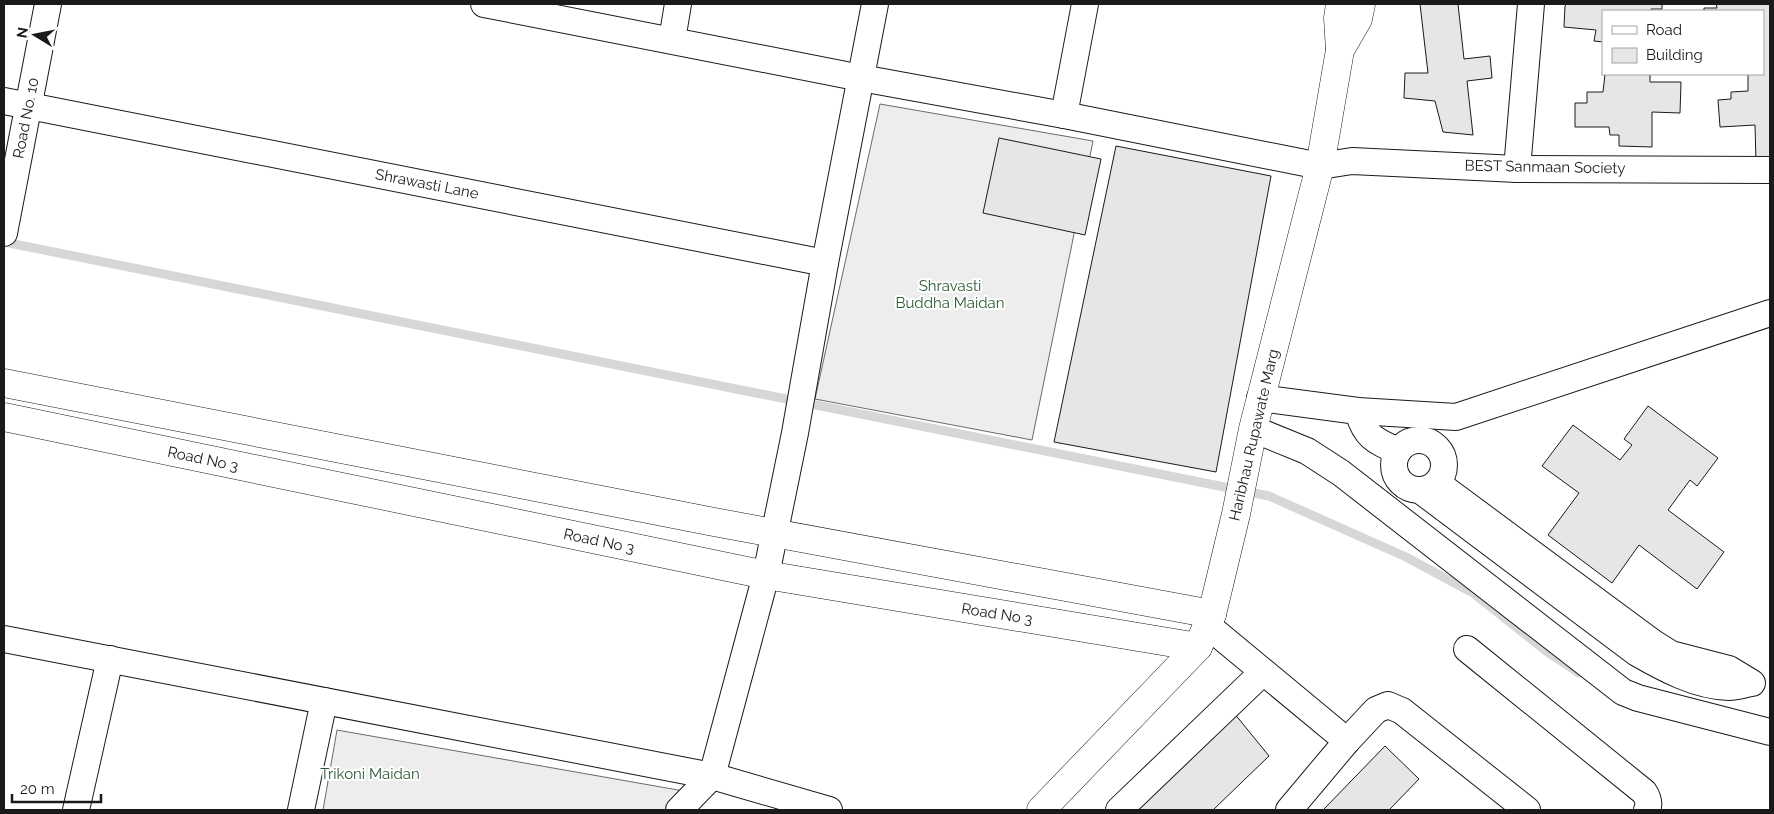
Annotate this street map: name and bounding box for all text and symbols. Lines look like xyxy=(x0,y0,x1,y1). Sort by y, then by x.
north arrow xyxy=(10,10,60,60)
legend xyxy=(1602,10,1764,75)
text: Road xyxy=(1646,21,1682,39)
text: N xyxy=(13,26,31,39)
text: Building xyxy=(1646,46,1703,64)
street label: Road No. 10 xyxy=(9,76,43,160)
street label: BEST Sanmaan Society xyxy=(1464,157,1626,177)
street label: Shrawasti Lane xyxy=(374,165,480,203)
park label: Shravasti Buddha Maidan xyxy=(895,277,1005,312)
street label: Haribhau Rupawate Marg xyxy=(1225,347,1283,523)
street label: Road No 3 xyxy=(166,443,240,475)
street label: Road No 3 xyxy=(562,525,636,557)
street label: Road No 3 xyxy=(960,599,1034,629)
park label: Trikoni Maidan xyxy=(320,765,420,783)
scale bar xyxy=(12,772,101,804)
text: 20 m xyxy=(20,780,55,798)

